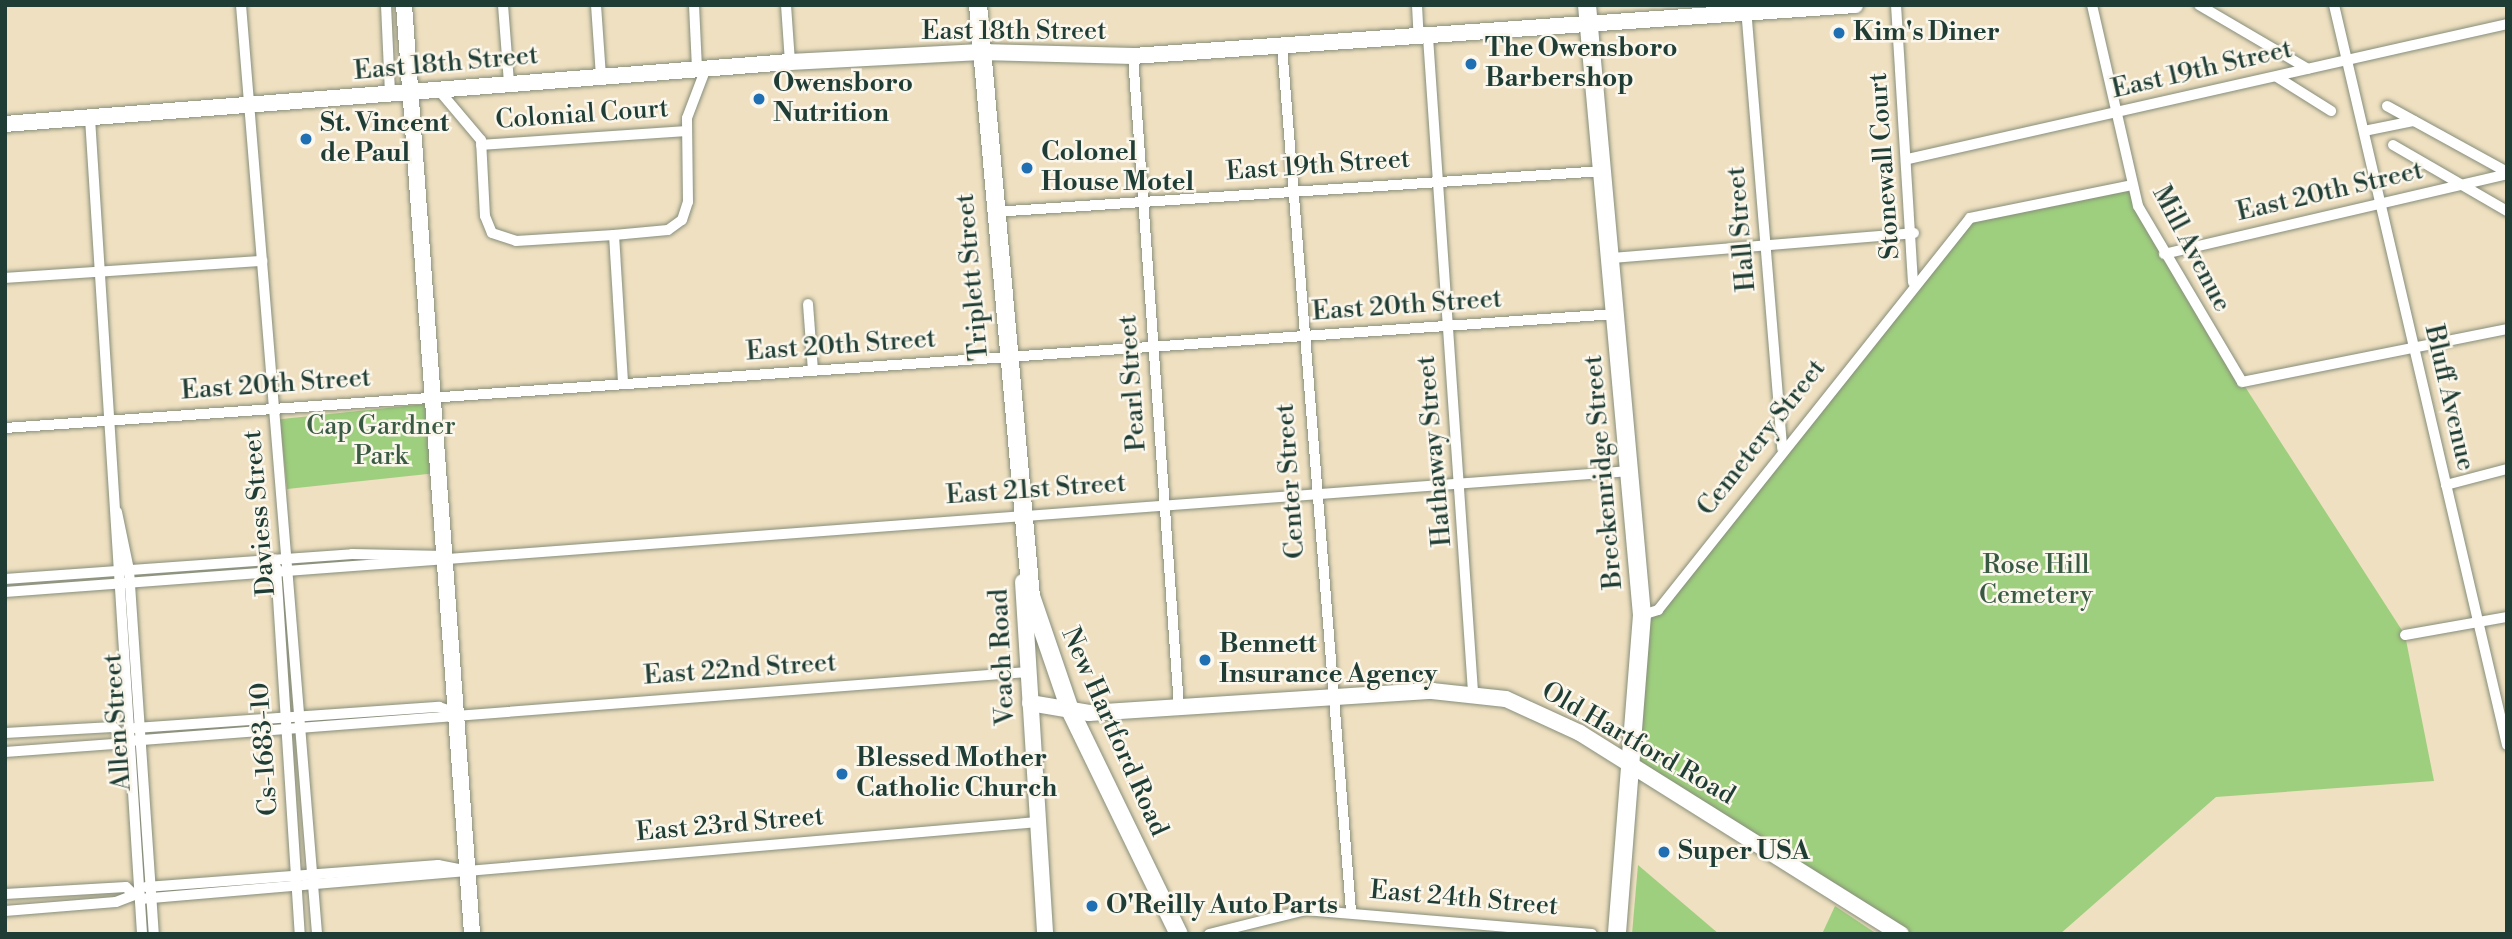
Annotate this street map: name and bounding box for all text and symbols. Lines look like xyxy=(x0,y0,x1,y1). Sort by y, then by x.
street label: East 18th Street xyxy=(922,16,1106,48)
place label: Kim's Diner xyxy=(1853,17,2000,49)
marker: Kim's Diner xyxy=(1831,25,1847,41)
place label: The Owensboro Barbershop xyxy=(1485,33,1678,94)
street label: East 19th Street xyxy=(2109,34,2295,106)
street label: East 18th Street xyxy=(353,40,539,88)
marker: The Owensboro Barbershop xyxy=(1463,56,1479,72)
place label: Owensboro Nutrition xyxy=(773,68,913,130)
street label: Stonewall Court xyxy=(1863,71,1907,261)
marker: Owensboro Nutrition xyxy=(751,91,767,107)
street label: Colonial Court xyxy=(494,93,670,137)
place label: St. Vincent de Paul xyxy=(320,108,449,170)
marker: St. Vincent de Paul xyxy=(298,131,314,147)
place label: Colonel House Motel xyxy=(1041,137,1194,198)
street label: East 19th Street xyxy=(1225,144,1411,188)
street label: East 20th Street xyxy=(2234,155,2426,229)
marker: Colonel House Motel xyxy=(1019,160,1035,176)
street label: Hall Street xyxy=(1721,165,1763,293)
street label: Mill Avenue xyxy=(2145,181,2237,317)
street label: Triplett Street xyxy=(950,192,996,362)
street label: East 20th Street xyxy=(1311,284,1503,328)
street label: Pearl Street xyxy=(1113,314,1153,452)
street label: Bluff Avenue xyxy=(2417,322,2481,474)
street label: East 20th Street xyxy=(745,324,937,368)
street label: Hathaway Street xyxy=(1411,354,1459,548)
street label: Breckenridge Street xyxy=(1578,354,1630,590)
street label: Cemetery Street xyxy=(1691,354,1833,522)
street label: East 20th Street xyxy=(180,363,372,407)
street label: Center Street xyxy=(1270,402,1312,560)
park label: Cap Gardner Park xyxy=(306,411,456,472)
street label: Daviess Street xyxy=(237,429,283,597)
street label: East 21st Street xyxy=(945,468,1127,512)
park label: Rose Hill Cemetery xyxy=(1979,550,2093,612)
street label: Veach Road xyxy=(984,588,1022,726)
street label: New Hartford Road xyxy=(1054,623,1174,841)
place label: Bennett Insurance Agency xyxy=(1219,629,1437,690)
street label: East 22nd Street xyxy=(643,648,837,692)
street label: Allen Street xyxy=(98,652,138,792)
marker: Bennett Insurance Agency xyxy=(1197,652,1213,668)
street label: Old Hartford Road xyxy=(1536,676,1740,812)
street label: Cs-1683-10 xyxy=(245,681,285,817)
place label: Blessed Mother Catholic Church xyxy=(856,743,1057,804)
marker: Blessed Mother Catholic Church xyxy=(834,766,850,782)
street label: East 23rd Street xyxy=(635,801,825,849)
place label: Super USA xyxy=(1678,836,1810,868)
marker: Super USA xyxy=(1656,844,1672,860)
street label: East 24th Street xyxy=(1369,875,1559,923)
place label: O'Reilly Auto Parts xyxy=(1106,890,1338,922)
marker: O'Reilly Auto Parts xyxy=(1084,898,1100,914)

